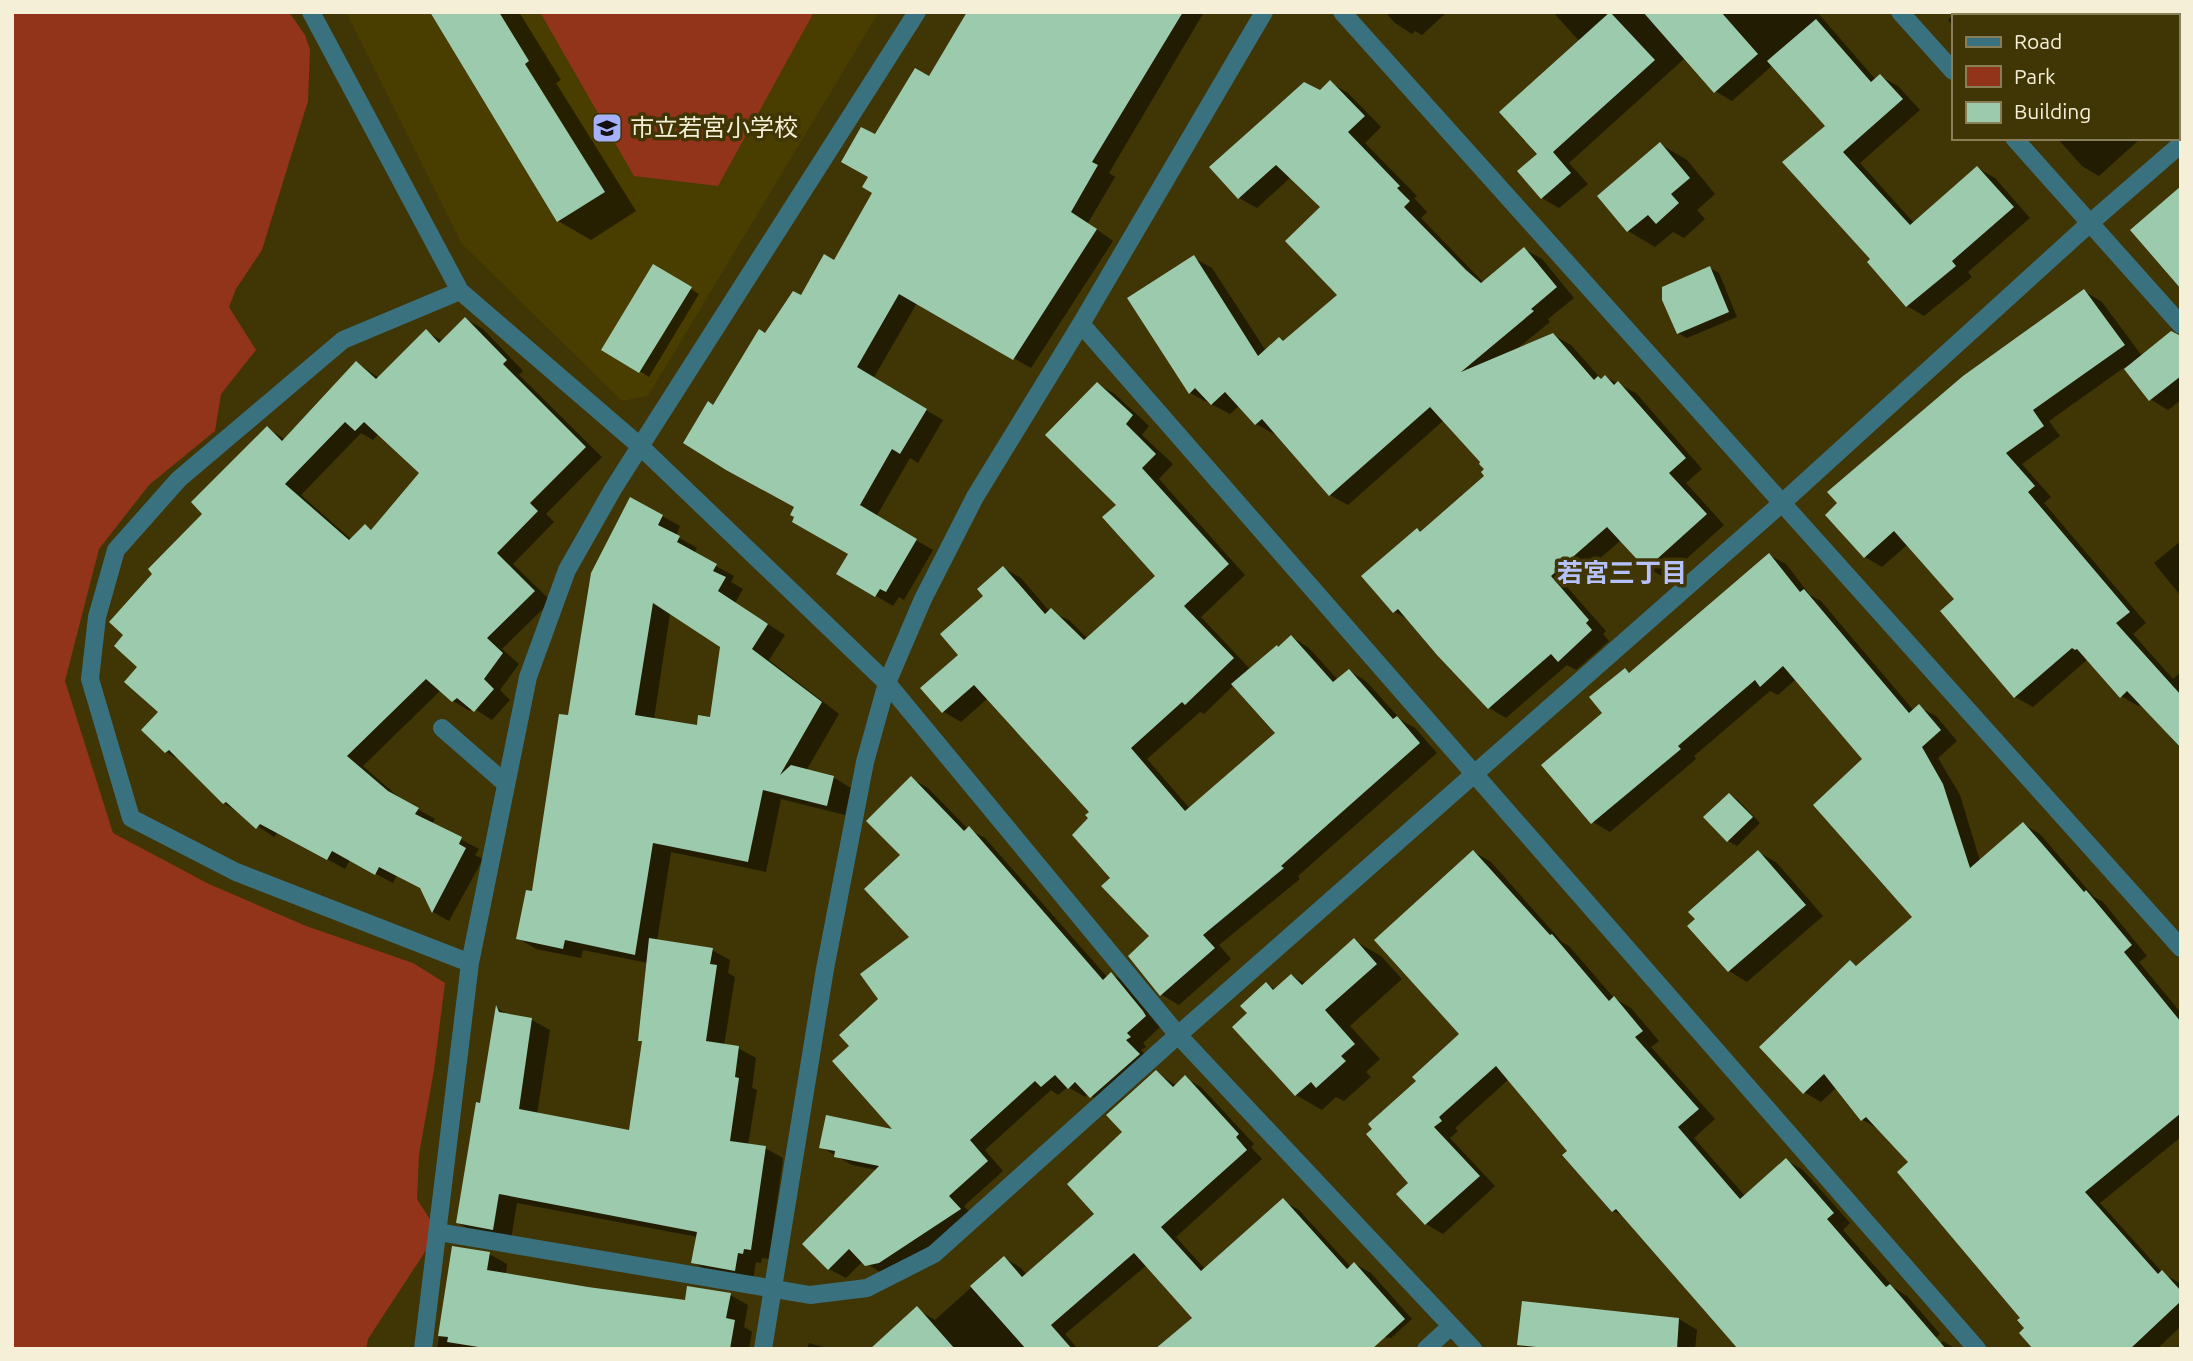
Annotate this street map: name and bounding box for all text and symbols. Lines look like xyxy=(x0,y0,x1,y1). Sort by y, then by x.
legend xyxy=(1952,14,2179,140)
text: Road xyxy=(2014,29,2062,53)
text: Park xyxy=(2014,64,2056,88)
text: Building xyxy=(2014,99,2091,123)
school or university icon: 市立若宮小学校 xyxy=(590,111,624,145)
place label: 市立若宮小学校 xyxy=(630,114,798,141)
district label: 若宮三丁目 xyxy=(1557,558,1687,587)

